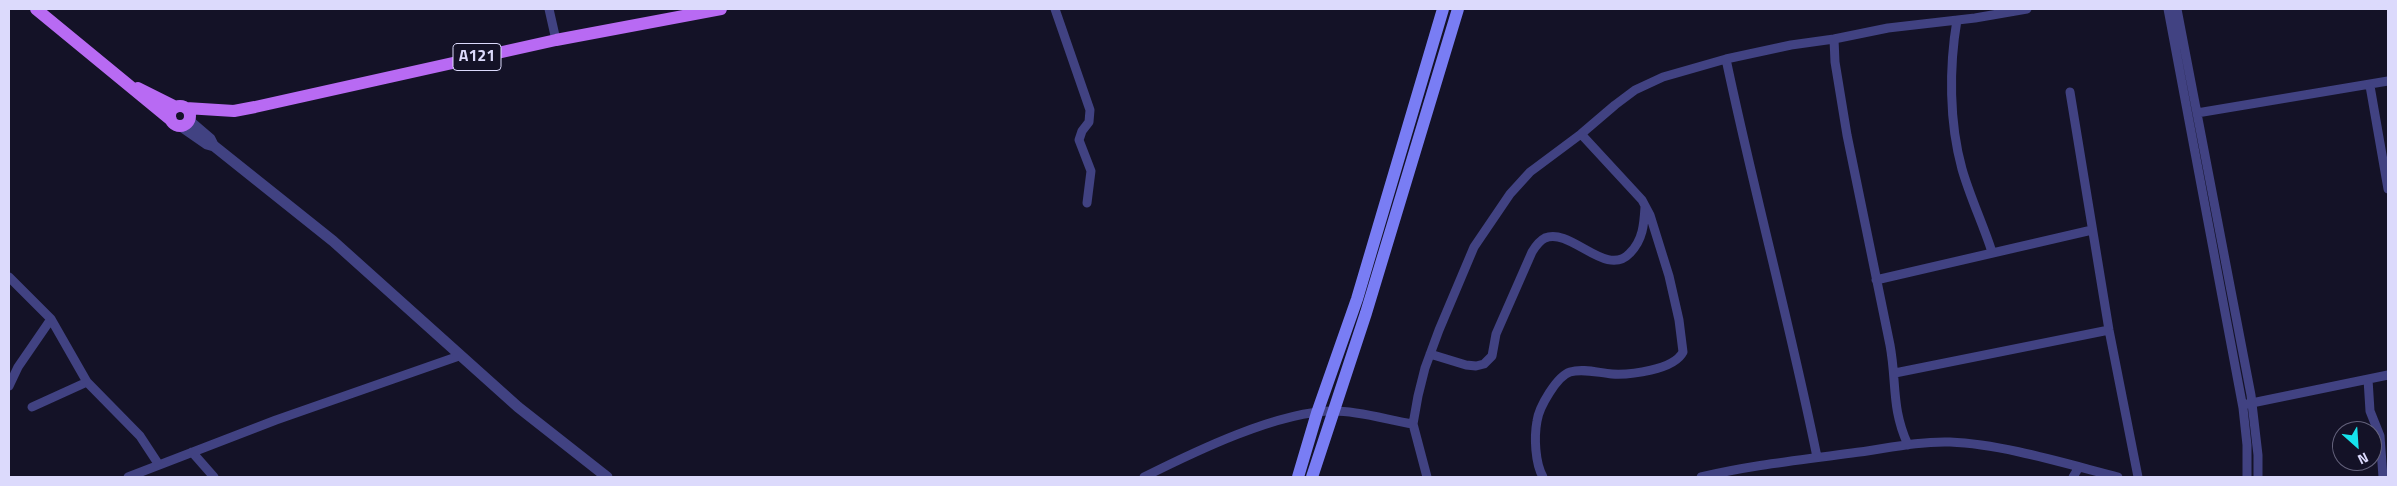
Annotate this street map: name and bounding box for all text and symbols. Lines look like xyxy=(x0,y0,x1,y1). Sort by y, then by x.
road number: A121 xyxy=(453,44,501,70)
north arrow xyxy=(2332,421,2382,471)
text: N xyxy=(2354,447,2372,471)

